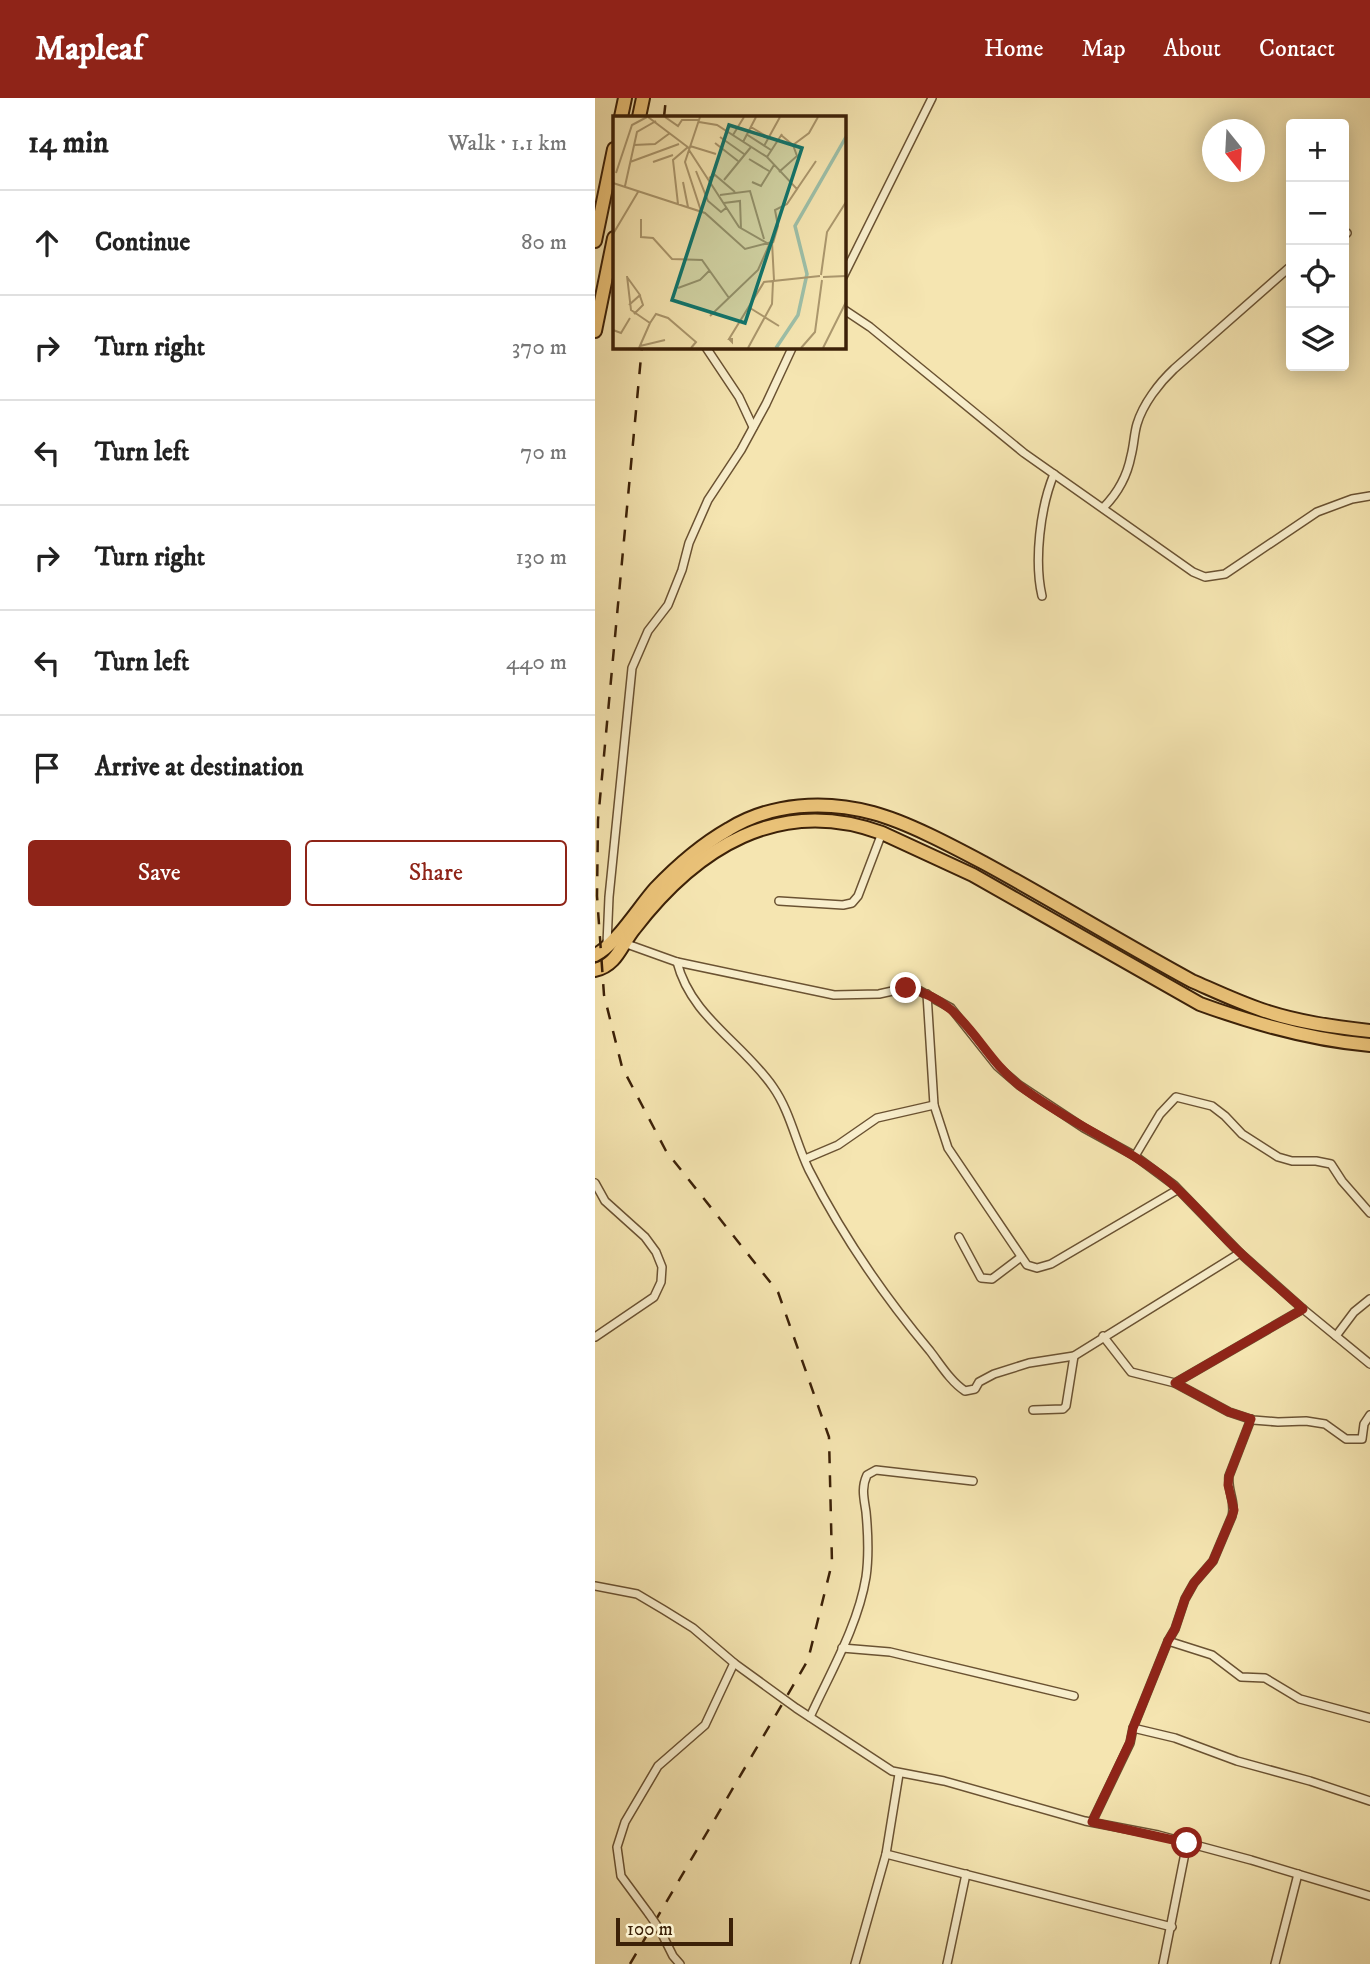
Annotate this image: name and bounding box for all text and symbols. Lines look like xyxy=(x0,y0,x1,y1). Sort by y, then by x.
text: Mapleaf xyxy=(35,29,144,70)
text: Home xyxy=(984,34,1043,64)
text: Map xyxy=(1081,34,1126,64)
text: About xyxy=(1164,34,1221,64)
text: Contact xyxy=(1259,34,1335,64)
inset map xyxy=(613,116,845,348)
north arrow xyxy=(1202,119,1265,182)
map controls xyxy=(1286,119,1349,371)
button: + xyxy=(1286,119,1349,182)
text: 14 min xyxy=(28,125,109,162)
text: Walk · 1.1 km xyxy=(448,129,567,158)
button: − xyxy=(1286,182,1349,245)
icon: ahead xyxy=(28,224,66,262)
text: Continue xyxy=(95,226,190,259)
text: 80 m xyxy=(521,228,567,257)
button: locate xyxy=(1286,245,1349,308)
button: layers xyxy=(1286,308,1349,371)
icon: right xyxy=(28,329,66,367)
text: Turn right xyxy=(95,331,205,364)
text: 370 m xyxy=(512,333,567,362)
icon: left xyxy=(28,434,66,472)
text: Turn left xyxy=(95,436,189,469)
text: 70 m xyxy=(520,438,567,467)
icon: right xyxy=(28,539,66,577)
text: Turn right xyxy=(95,541,205,574)
text: 130 m xyxy=(515,543,567,572)
icon: left xyxy=(28,644,66,682)
text: Turn left xyxy=(95,646,189,679)
text: 440 m xyxy=(506,648,567,677)
icon: arrive xyxy=(28,749,66,787)
text: Arrive at destination xyxy=(95,751,304,784)
button: Save xyxy=(28,840,291,906)
button: Share xyxy=(305,840,567,906)
route end xyxy=(890,972,921,1003)
route start xyxy=(1171,1827,1202,1858)
scale bar xyxy=(616,1915,733,1947)
text: 100 m xyxy=(627,1918,673,1941)

